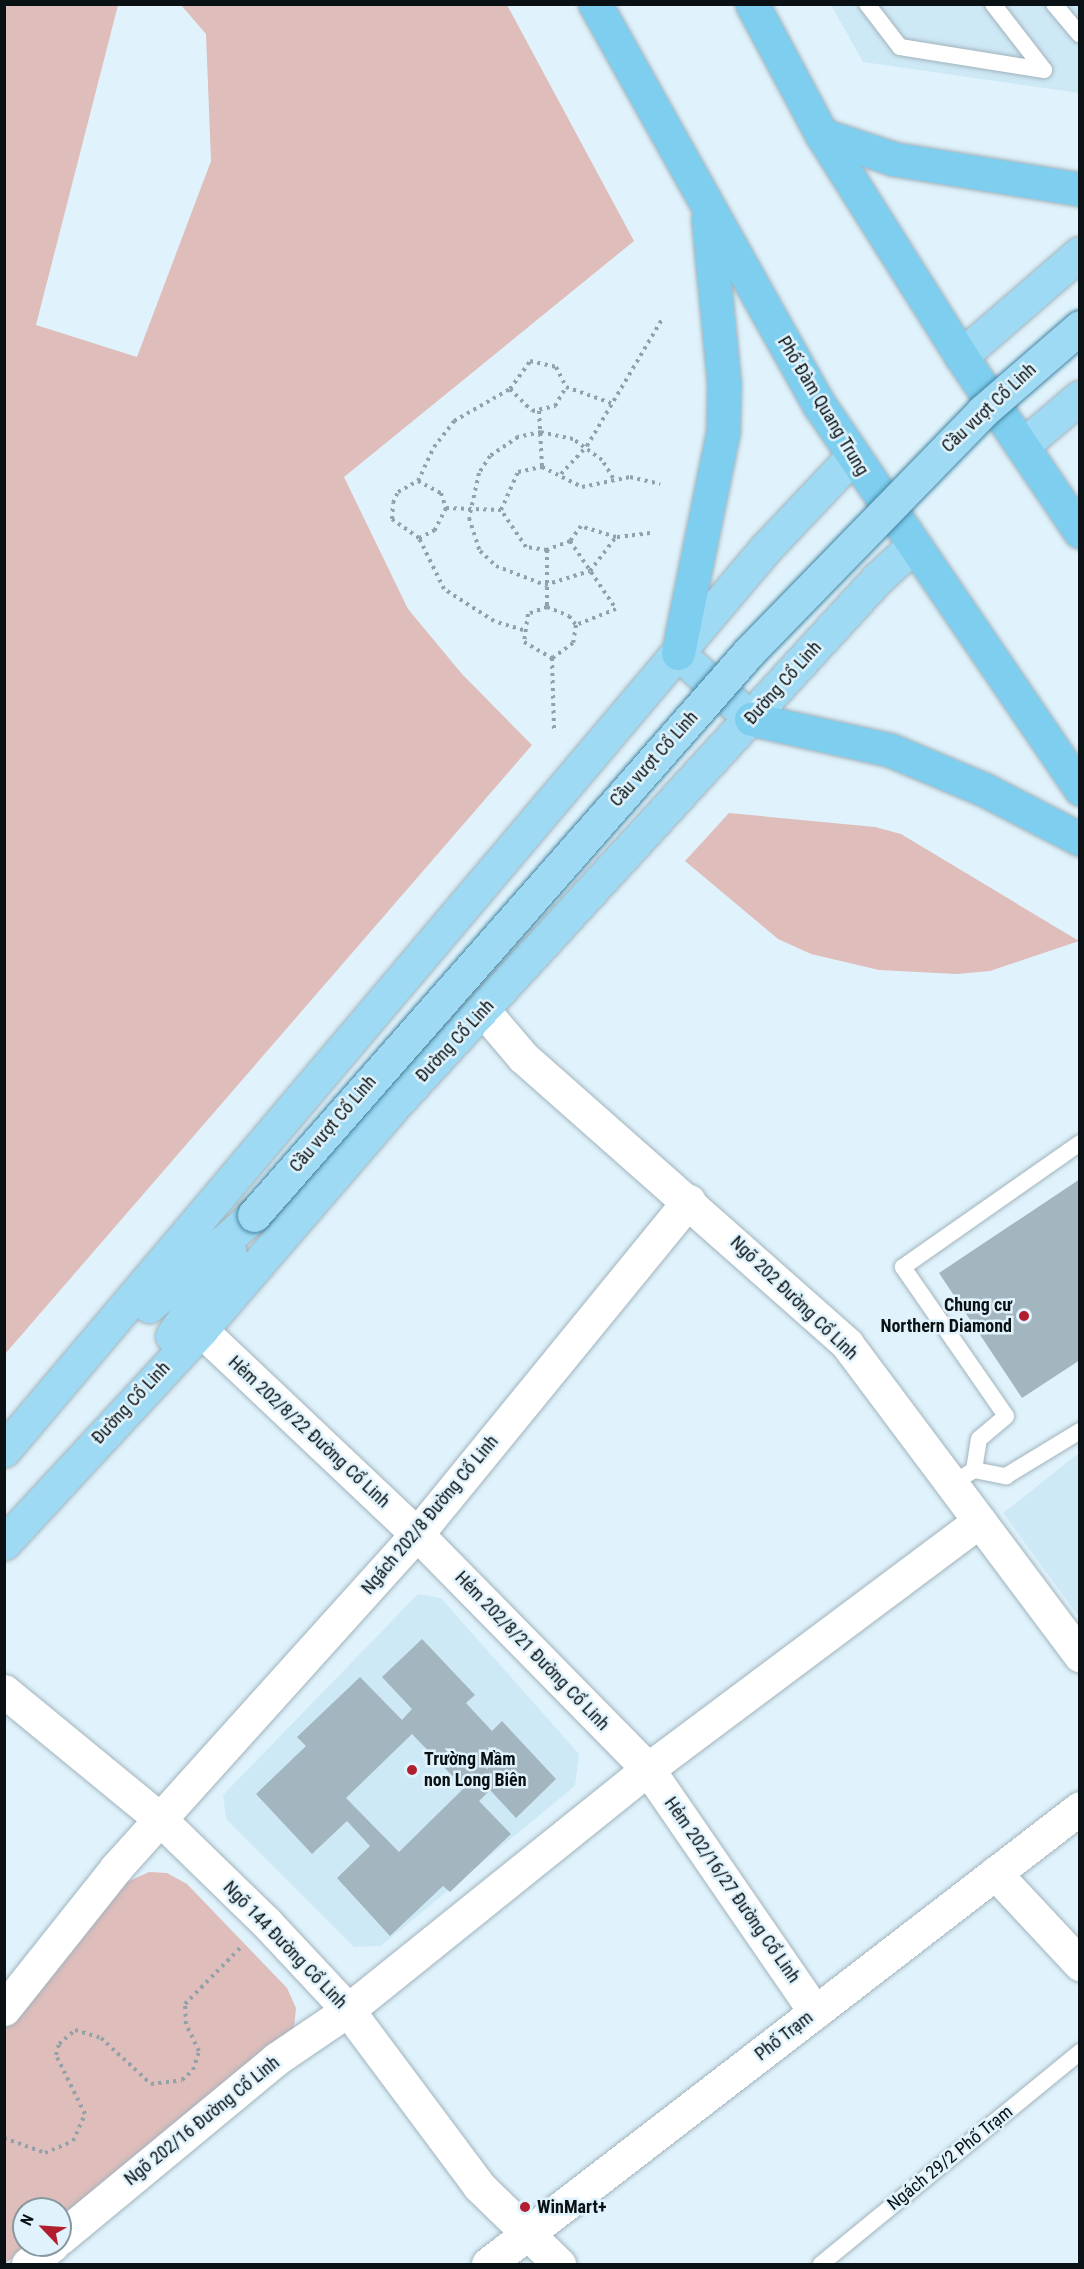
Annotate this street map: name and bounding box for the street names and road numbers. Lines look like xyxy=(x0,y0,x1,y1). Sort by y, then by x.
street label: Phố Đàm Quang Trung xyxy=(773,332,873,480)
street label: Cầu vượt Cổ Linh xyxy=(937,359,1041,457)
street label: Đường Cổ Linh xyxy=(740,637,826,729)
street label: Cầu vượt Cổ Linh xyxy=(605,707,703,811)
street label: Đường Cổ Linh xyxy=(411,995,499,1087)
street label: Cầu vượt Cổ Linh xyxy=(285,1071,381,1177)
street label: Ngõ 202 Đường Cổ Linh xyxy=(726,1232,862,1364)
street label: Hẻm 202/8/22 Đường Cổ Linh xyxy=(224,1352,394,1512)
street label: Đường Cổ Linh xyxy=(87,1357,175,1449)
street label: Ngách 202/8 Đường Cổ Linh xyxy=(357,1431,503,1599)
street label: Hẻm 202/8/21 Đường Cổ Linh xyxy=(450,1567,614,1735)
street label: Hẻm 202/16/27 Đường Cổ Linh xyxy=(660,1793,804,1987)
street label: Ngõ 144 Đường Cổ Linh xyxy=(219,1877,351,2013)
street label: Phố Trạm xyxy=(751,2007,817,2065)
street label: Ngõ 202/16 Đường Cổ Linh xyxy=(120,2052,284,2190)
street label: Ngách 29/2 Phố Trạm xyxy=(883,2101,1017,2215)

